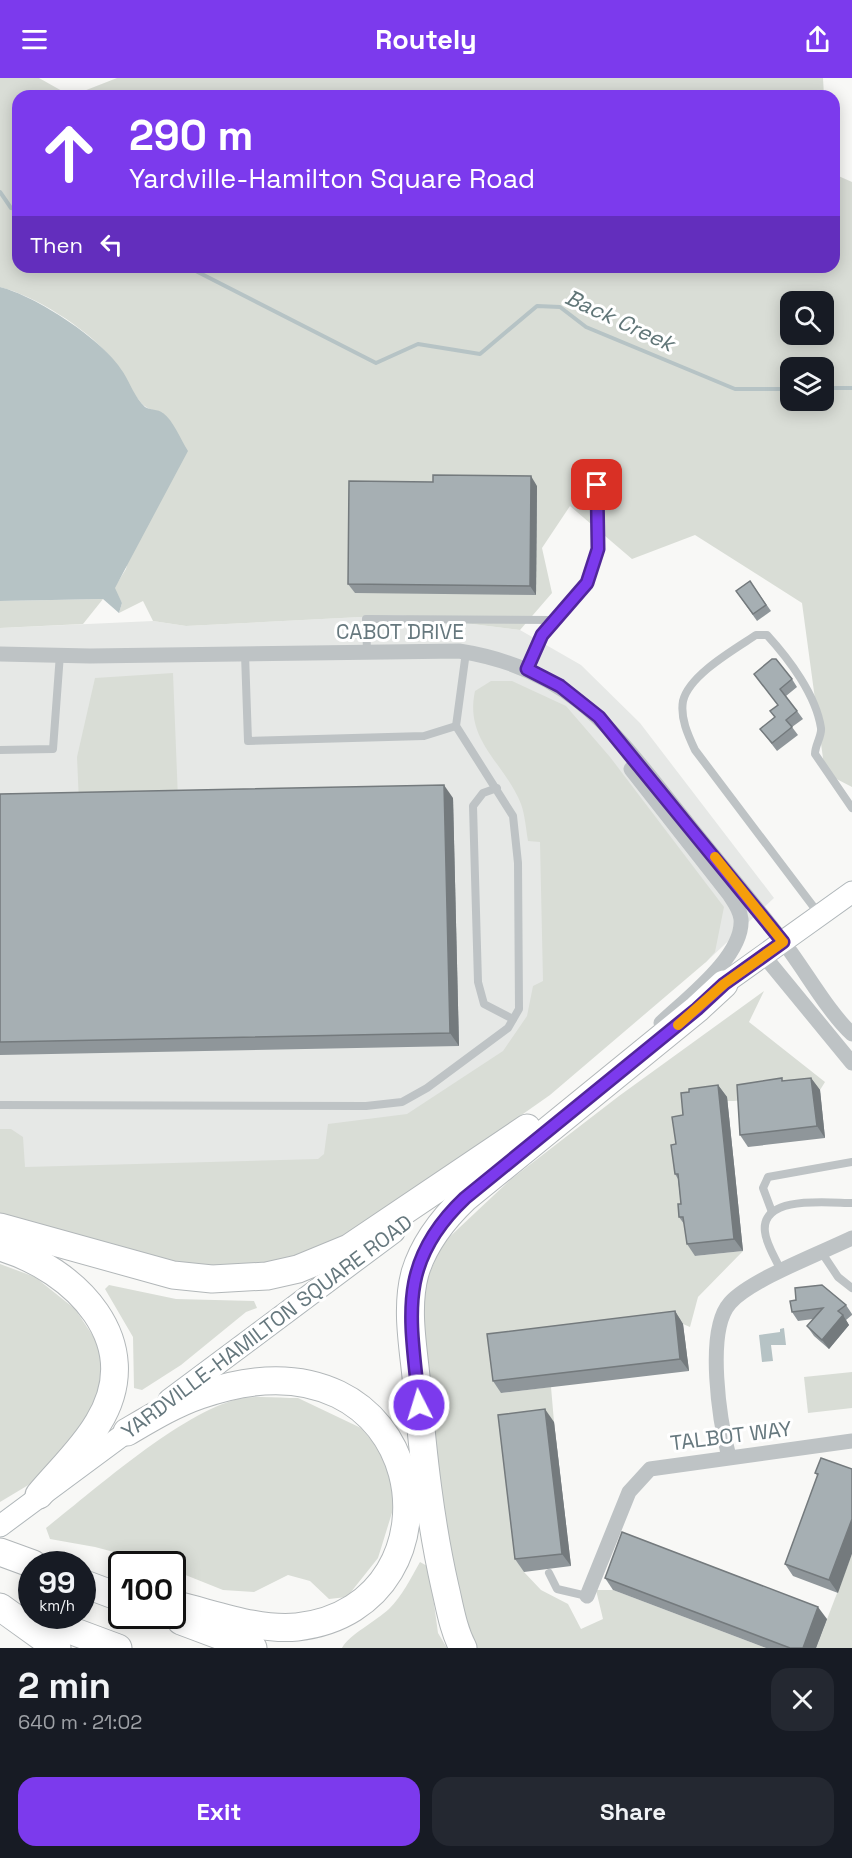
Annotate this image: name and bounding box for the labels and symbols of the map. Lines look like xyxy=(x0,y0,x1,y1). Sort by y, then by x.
water label: Back Creek xyxy=(561,282,681,358)
pin xyxy=(571,459,622,510)
street label: CABOT DRIVE xyxy=(336,618,464,645)
street label: YARDVILLE-HAMILTON SQUARE ROAD xyxy=(116,1208,417,1445)
position arrow xyxy=(387,1373,451,1437)
street label: TALBOT WAY xyxy=(669,1415,793,1456)
speed limit sign: 100 xyxy=(108,1551,186,1629)

